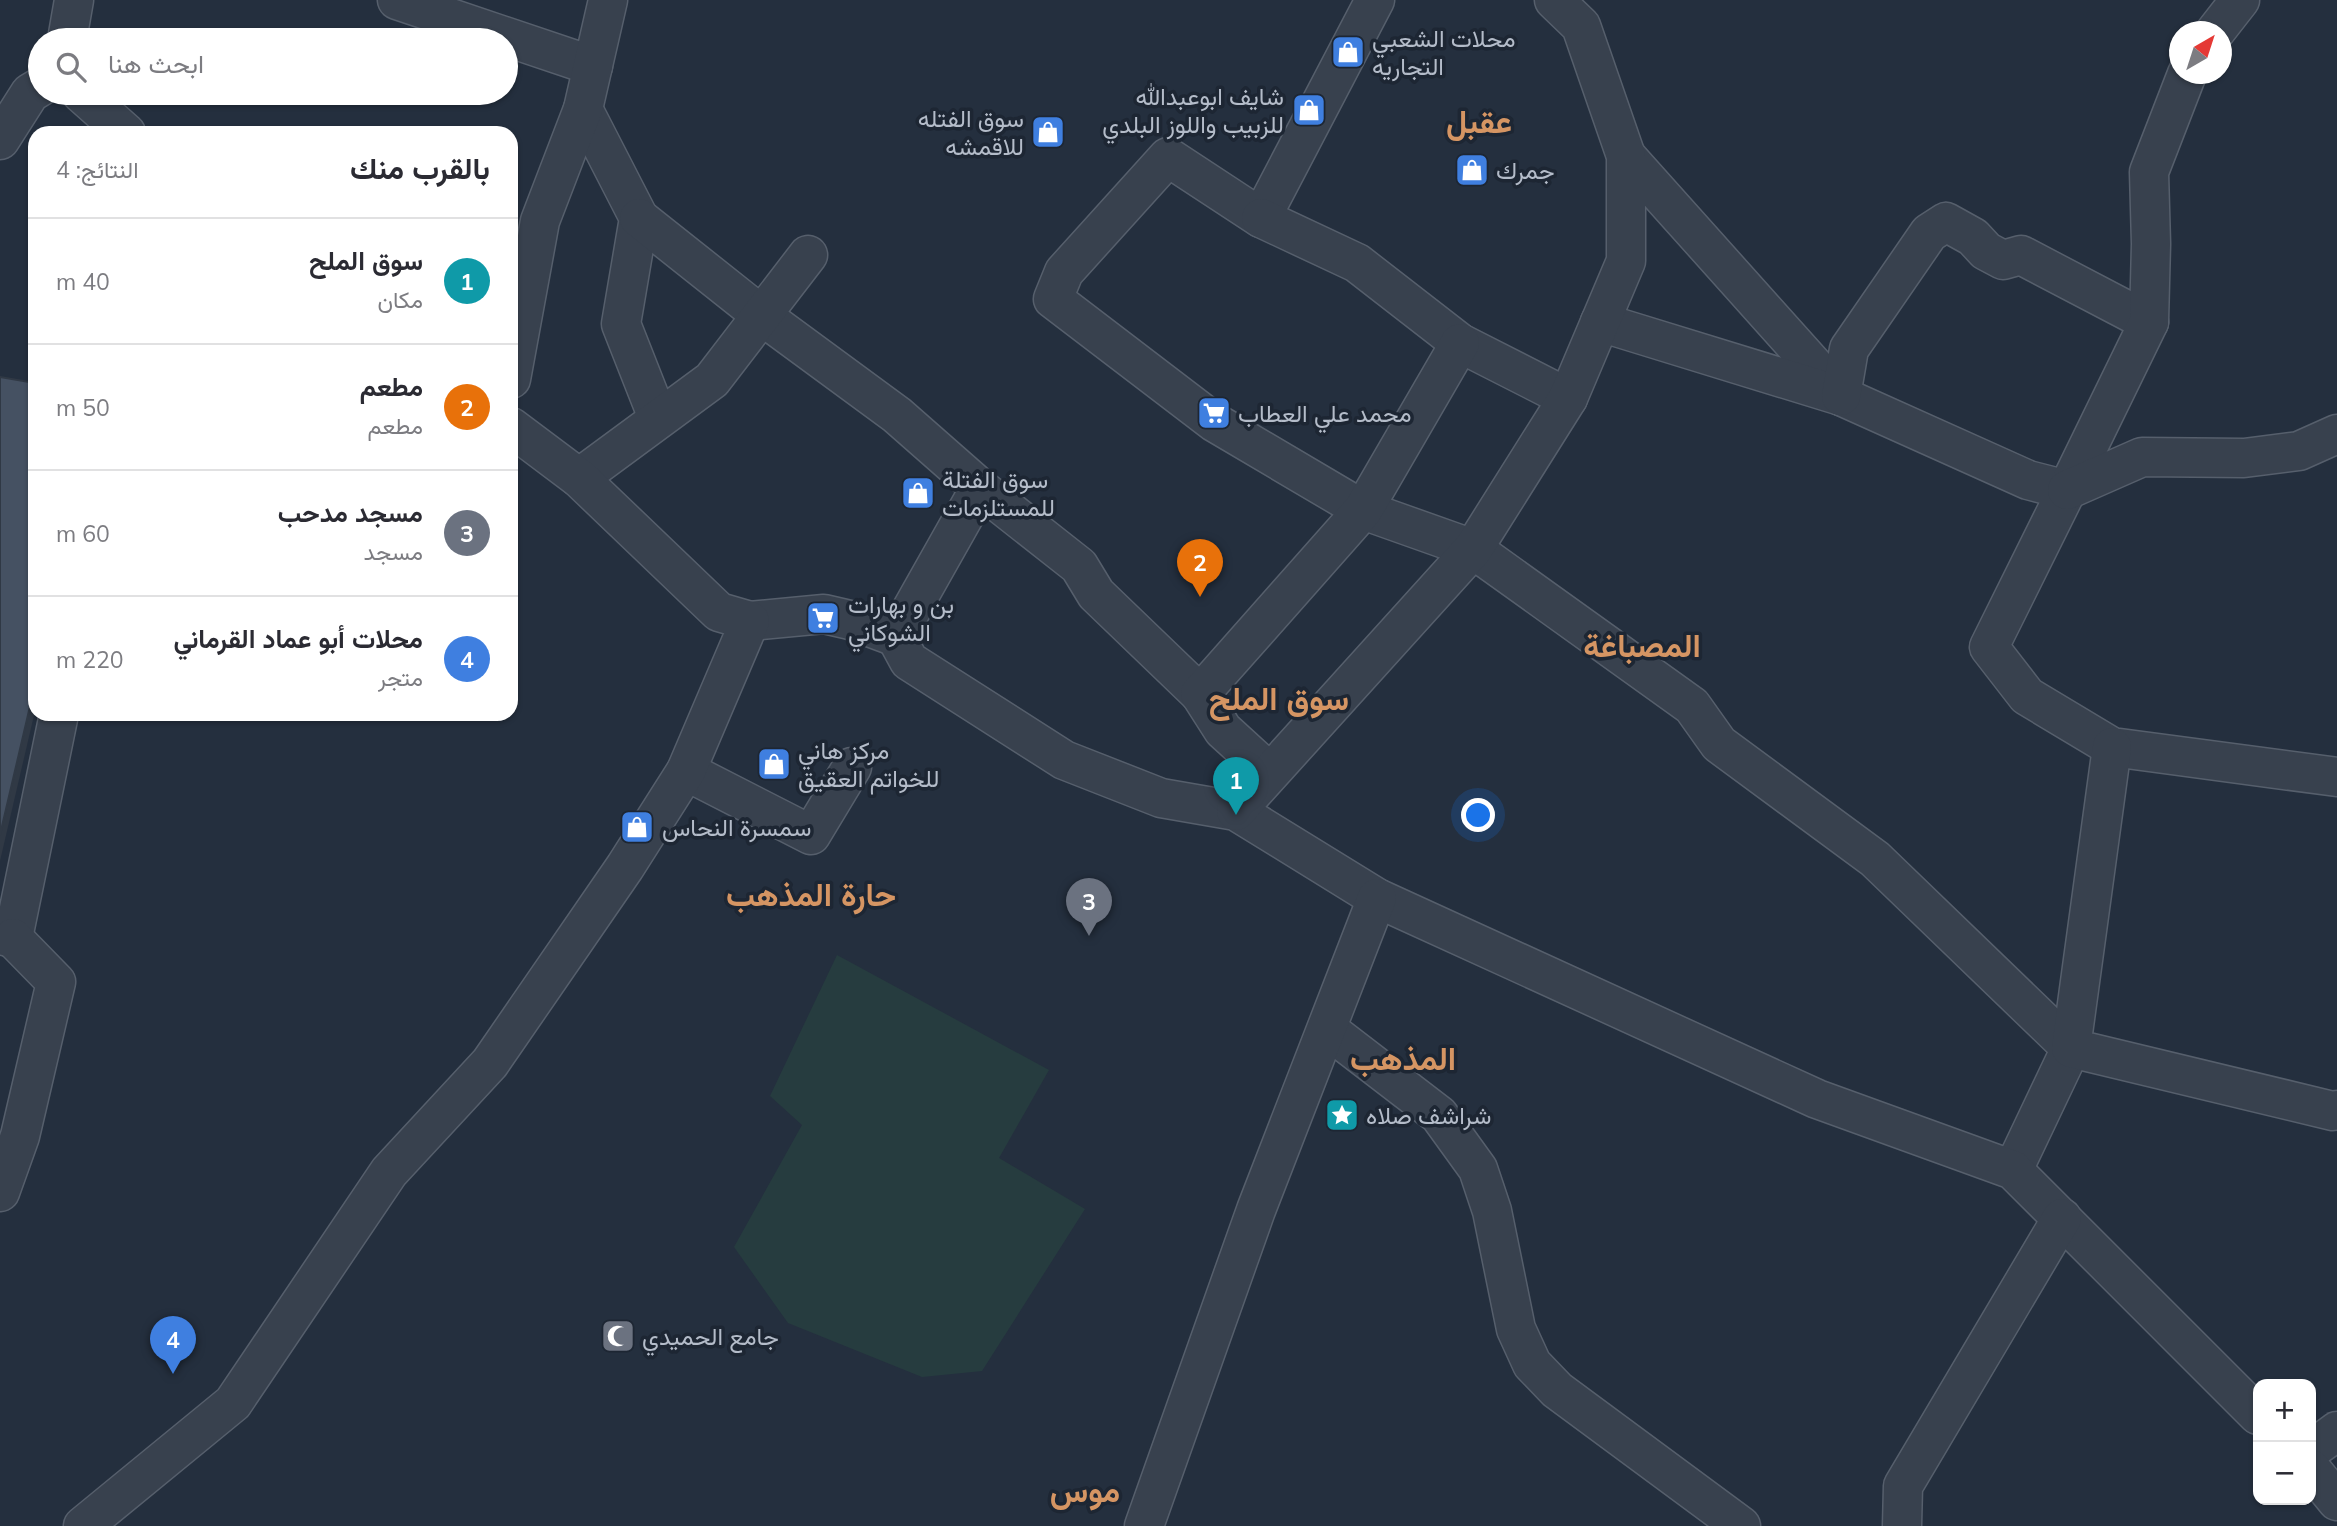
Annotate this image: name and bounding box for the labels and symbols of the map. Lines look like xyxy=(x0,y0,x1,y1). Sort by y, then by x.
north arrow xyxy=(2169,21,2232,84)
place label: محلات الشعبي التجاريه xyxy=(1372,23,1515,82)
shop icon: محلات الشعبي التجاريه xyxy=(1329,33,1367,71)
place label: شايف ابوعبدالله للزبيب واللوز البلدي xyxy=(1102,81,1284,144)
shop icon: شايف ابوعبدالله للزبيب واللوز البلدي xyxy=(1290,91,1328,129)
district label: عقبل xyxy=(1446,101,1512,141)
place label: سوق الفتله للاقمشه xyxy=(918,103,1024,161)
shop icon: سوق الفتله للاقمشه xyxy=(1029,113,1067,151)
shop icon: جمرك xyxy=(1453,151,1491,189)
place label: جمرك xyxy=(1496,155,1555,186)
supermarket icon: محمد علي العطاب xyxy=(1195,394,1233,432)
place label: محمد علي العطاب xyxy=(1238,398,1412,433)
place label: سوق الفتلة للمستلزمات xyxy=(942,464,1055,523)
shop icon: سوق الفتلة للمستلزمات xyxy=(899,474,937,512)
pin: 2 xyxy=(1177,539,1223,597)
place label: بن و بهارات الشوكاني xyxy=(848,589,954,652)
supermarket icon: بن و بهارات الشوكاني xyxy=(804,599,842,637)
district label: المصباغة xyxy=(1583,625,1701,665)
district label: سوق الملح xyxy=(1209,678,1349,721)
place label: مركز هاني للخواتم العقيق xyxy=(798,735,939,795)
shop icon: مركز هاني للخواتم العقيق xyxy=(755,745,793,783)
pin: 1 xyxy=(1213,757,1259,815)
your location xyxy=(1461,798,1495,832)
shop icon: سمسرة النحاس xyxy=(618,808,656,846)
place label: سمسرة النحاس xyxy=(662,812,811,843)
district label: حارة المذهب xyxy=(726,874,896,915)
pin: 3 xyxy=(1066,878,1112,936)
district label: المذهب xyxy=(1350,1038,1456,1078)
place icon: شراشف صلاه xyxy=(1323,1096,1361,1134)
place label: شراشف صلاه xyxy=(1366,1100,1491,1131)
pin: 4 xyxy=(150,1316,196,1374)
mosque icon: جامع الحميدي xyxy=(599,1317,637,1355)
place label: جامع الحميدي xyxy=(642,1321,779,1356)
district label: موس xyxy=(1050,1470,1120,1511)

